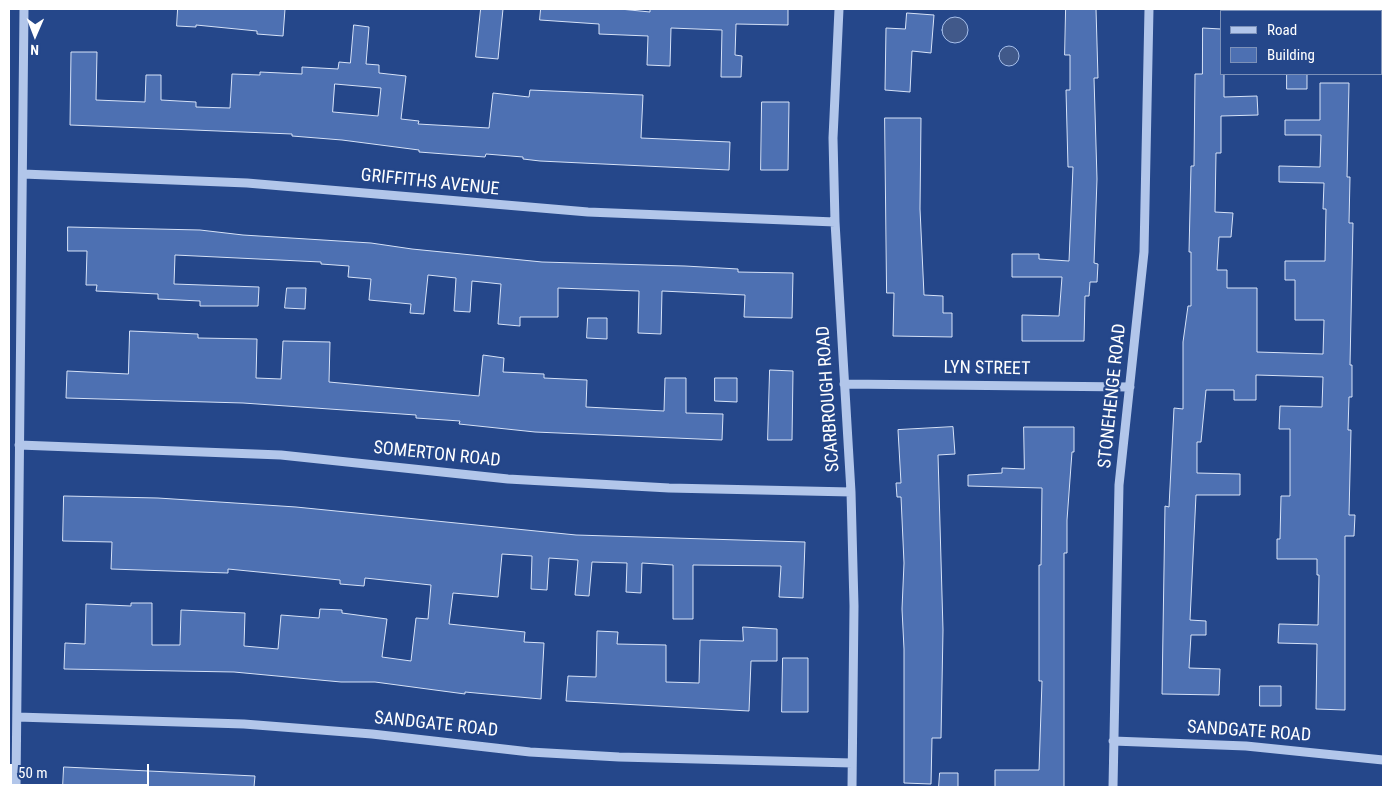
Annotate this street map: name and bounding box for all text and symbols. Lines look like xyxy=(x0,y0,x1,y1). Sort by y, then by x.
north arrow xyxy=(10,10,60,60)
legend xyxy=(1220,10,1382,75)
text: Road xyxy=(1267,21,1297,39)
text: N xyxy=(30,42,39,58)
text: Building xyxy=(1267,46,1315,64)
street label: GRIFFITHS AVENUE xyxy=(360,165,500,201)
street label: STONEHENGE ROAD xyxy=(1095,323,1131,469)
street label: SCARBROUGH ROAD xyxy=(813,325,845,473)
street label: LYN STREET xyxy=(943,357,1031,381)
street label: SOMERTON ROAD xyxy=(372,438,502,472)
street label: SANDGATE ROAD xyxy=(373,708,499,742)
street label: SANDGATE ROAD xyxy=(1186,717,1312,747)
scale bar xyxy=(12,754,151,786)
text: 50 m xyxy=(18,764,48,782)

